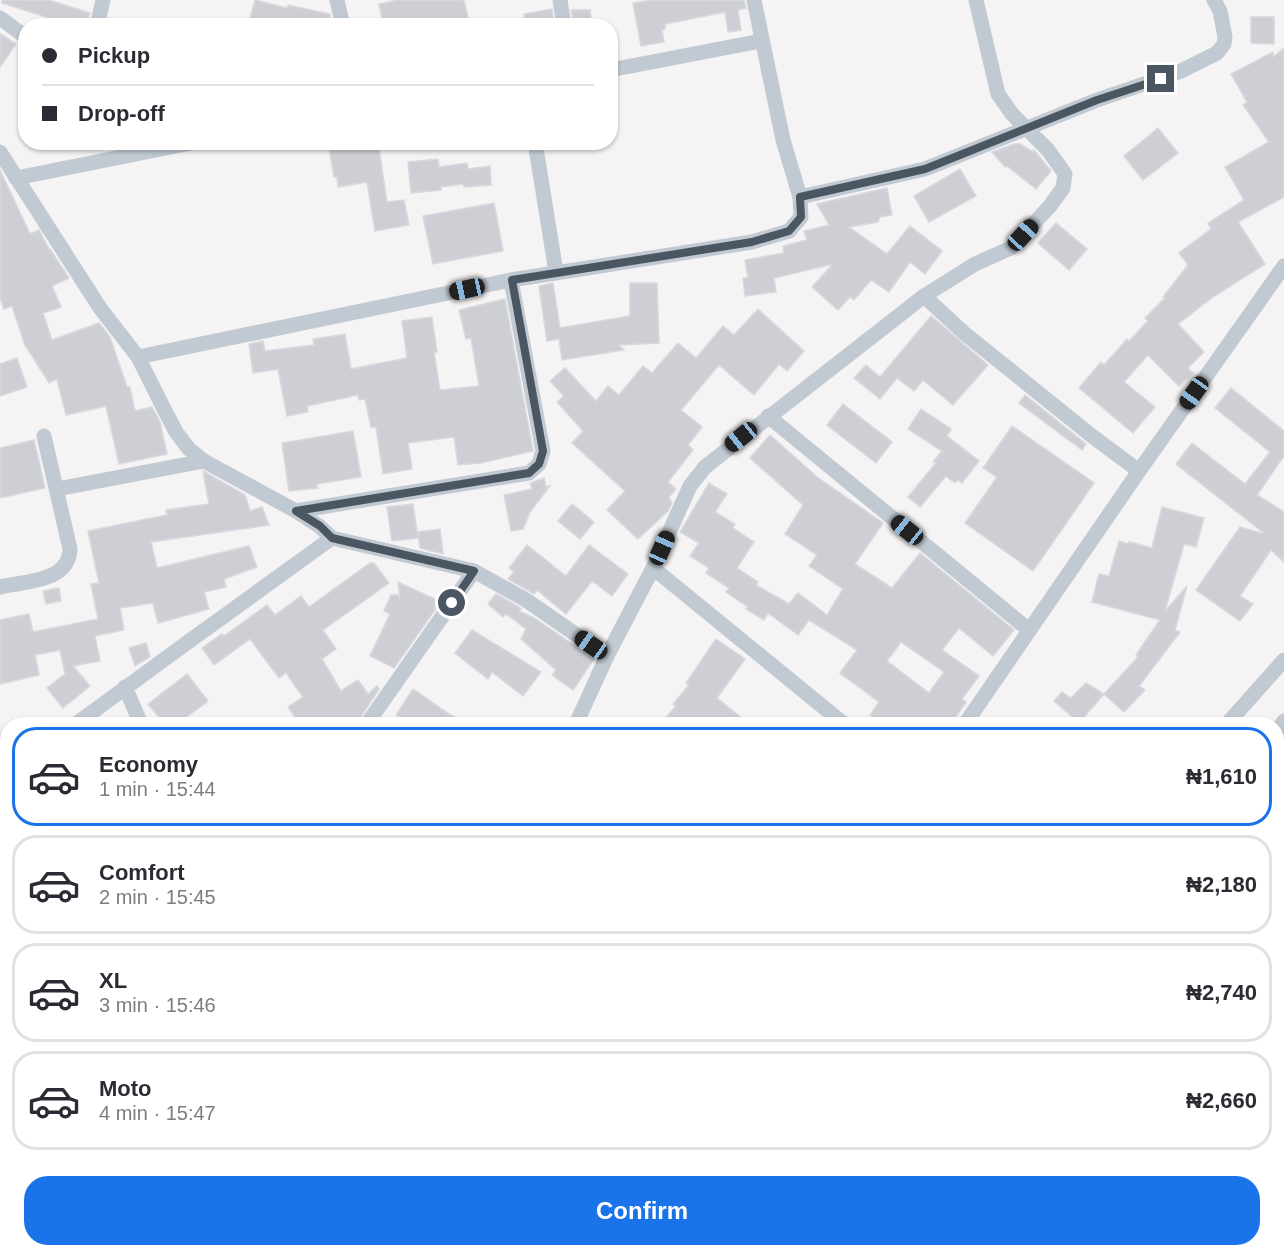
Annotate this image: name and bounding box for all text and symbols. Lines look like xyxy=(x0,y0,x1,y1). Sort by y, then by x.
text: Pickup xyxy=(78,43,150,68)
route end xyxy=(1147,65,1174,92)
text: Drop-off xyxy=(78,101,165,126)
car xyxy=(1004,216,1042,254)
car xyxy=(448,276,486,302)
car xyxy=(1176,373,1212,413)
car xyxy=(721,419,761,455)
car xyxy=(887,512,927,548)
car xyxy=(646,528,678,568)
route start xyxy=(438,589,465,616)
car xyxy=(571,627,611,663)
icon: car xyxy=(27,750,81,804)
text: Economy xyxy=(99,752,198,777)
text: ₦1,610 xyxy=(1186,764,1257,789)
text: 1 min · 15:44 xyxy=(99,778,216,800)
icon: car xyxy=(27,858,81,912)
text: Comfort xyxy=(99,860,185,885)
text: ₦2,180 xyxy=(1186,872,1257,897)
text: 2 min · 15:45 xyxy=(99,886,216,908)
icon: car xyxy=(27,966,81,1020)
text: XL xyxy=(99,968,127,993)
text: ₦2,740 xyxy=(1186,980,1257,1005)
text: 3 min · 15:46 xyxy=(99,994,216,1016)
icon: car xyxy=(27,1074,81,1128)
text: Moto xyxy=(99,1076,152,1101)
text: ₦2,660 xyxy=(1186,1088,1257,1113)
text: 4 min · 15:47 xyxy=(99,1102,216,1124)
button: Confirm xyxy=(24,1176,1260,1245)

